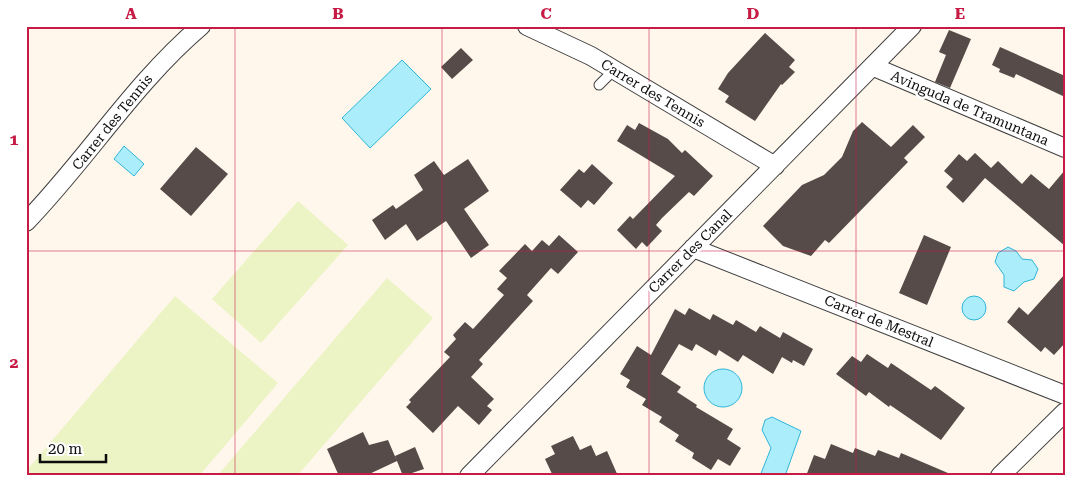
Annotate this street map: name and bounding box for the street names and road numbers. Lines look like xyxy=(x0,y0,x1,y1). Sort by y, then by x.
street label: Carrer des Tennis xyxy=(598,56,708,130)
street label: Avinguda de Tramuntana xyxy=(889,67,1052,149)
street label: Carrer des Tennis xyxy=(69,71,156,173)
street label: Carrer des Canal xyxy=(645,205,736,296)
street label: Carrer de Mestral xyxy=(822,292,937,350)

